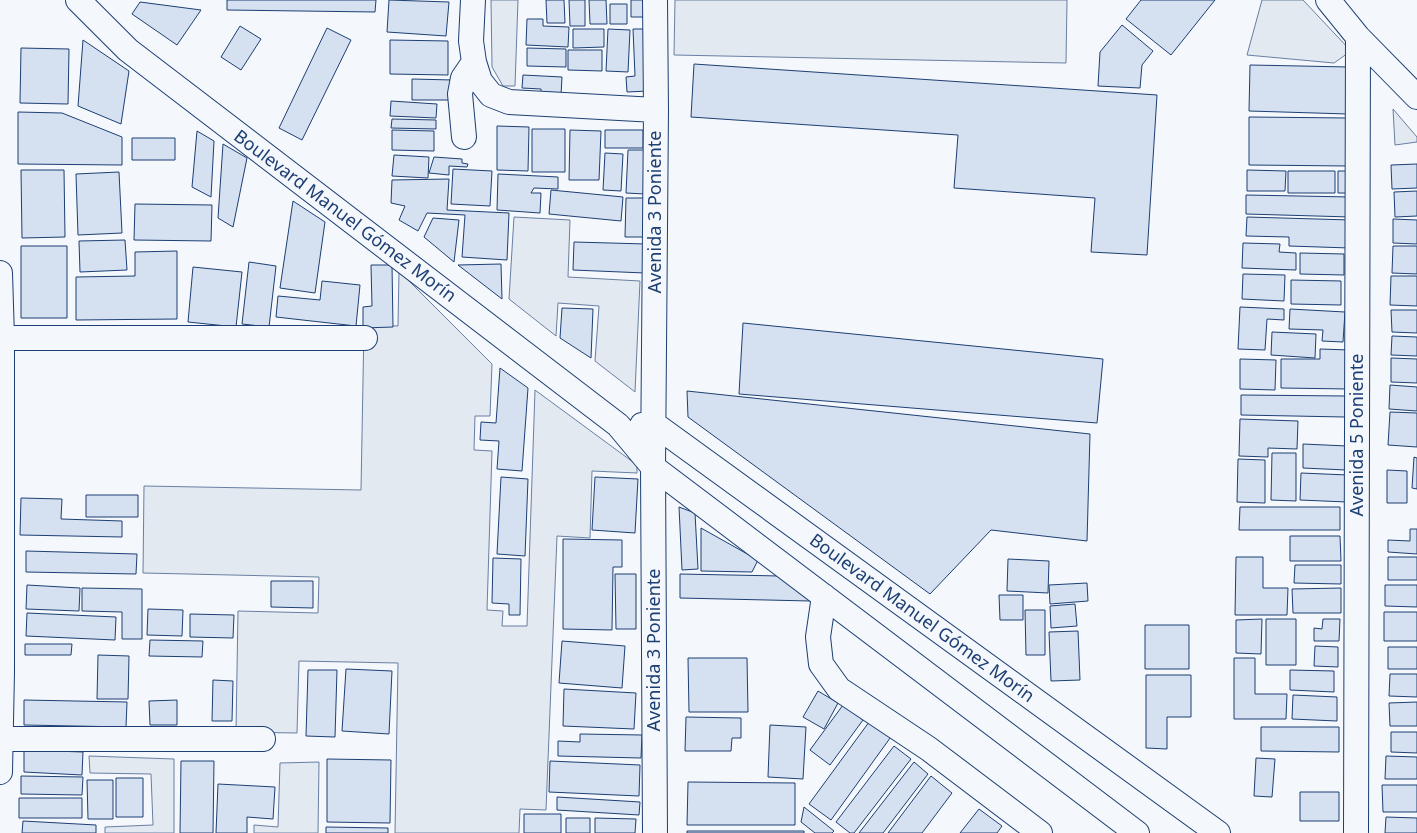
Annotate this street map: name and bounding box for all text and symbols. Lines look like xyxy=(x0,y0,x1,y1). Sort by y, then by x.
street label: Boulevard Manuel Gómez Morín xyxy=(229,124,462,307)
street label: Avenida 3 Poniente xyxy=(642,131,666,293)
street label: Avenida 5 Poniente xyxy=(1344,354,1368,516)
street label: Boulevard Manuel Gómez Morín xyxy=(805,527,1040,707)
street label: Avenida 3 Poniente xyxy=(641,569,665,731)

